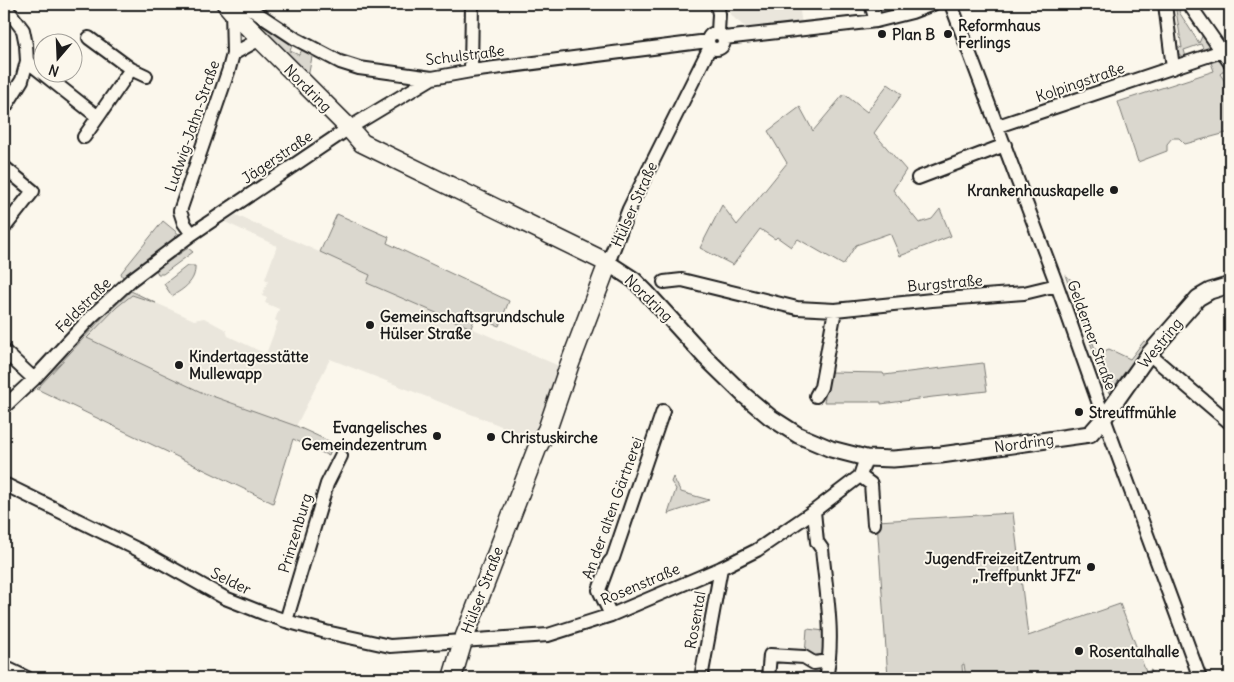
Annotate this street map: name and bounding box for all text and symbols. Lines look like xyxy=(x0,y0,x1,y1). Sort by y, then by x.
place label: Reformhaus Ferlings xyxy=(958,16,1041,53)
place label: Plan B xyxy=(892,25,935,44)
marker: Plan B xyxy=(876,28,888,40)
marker: Reformhaus Ferlings xyxy=(942,28,954,40)
north arrow xyxy=(32,32,82,82)
street label: Schulstraße xyxy=(424,41,506,69)
street label: Ludwig-Jahn-Straße xyxy=(161,58,223,194)
street label: Kolpingstraße xyxy=(1033,58,1127,106)
text: N xyxy=(46,60,61,80)
street label: Nordring xyxy=(280,60,336,116)
street label: Jägerstraße xyxy=(238,126,316,188)
street label: Hülser Straße xyxy=(607,158,661,250)
place label: Krankenhauskapelle xyxy=(967,181,1104,201)
marker: Krankenhauskapelle xyxy=(1108,184,1120,196)
street label: Nordring xyxy=(621,270,677,326)
street label: Burgstraße xyxy=(907,270,983,296)
street label: Feldstraße xyxy=(51,273,115,337)
street label: Gelderner Straße xyxy=(1063,277,1121,393)
place label: Gemeinschaftsgrundschule Hülser Straße xyxy=(380,307,565,343)
street label: Westring xyxy=(1134,314,1186,372)
marker: Gemeinschaftsgrundschule Hülser Straße xyxy=(364,319,376,331)
place label: Kindertagesstätte Mullewapp xyxy=(189,347,309,384)
marker: Kindertagesstätte Mullewapp xyxy=(173,359,185,371)
place label: Streuffmühle xyxy=(1089,403,1176,422)
marker: Streuffmühle xyxy=(1073,406,1085,418)
place label: Evangelisches Gemeindezentrum xyxy=(301,418,427,454)
place label: Christuskirche xyxy=(501,428,598,447)
street label: Nordring xyxy=(993,429,1055,457)
marker: Evangelisches Gemeindezentrum xyxy=(431,430,443,442)
marker: Christuskirche xyxy=(485,431,497,443)
street label: An der alten Gärtnerei xyxy=(577,434,647,582)
street label: Prinzenburg xyxy=(274,491,316,575)
street label: Hülser Straße xyxy=(457,544,507,636)
place label: JugendFreizeitZentrum „Treffpunkt JFZ“ xyxy=(925,549,1081,586)
street label: Rosenstraße xyxy=(598,559,682,609)
marker: JugendFreizeitZentrum „Treffpunkt JFZ“ xyxy=(1085,561,1097,573)
street label: Selder xyxy=(208,563,254,599)
street label: Rosental xyxy=(681,590,709,650)
place label: Rosentalhalle xyxy=(1089,642,1179,661)
marker: Rosentalhalle xyxy=(1073,645,1085,657)

